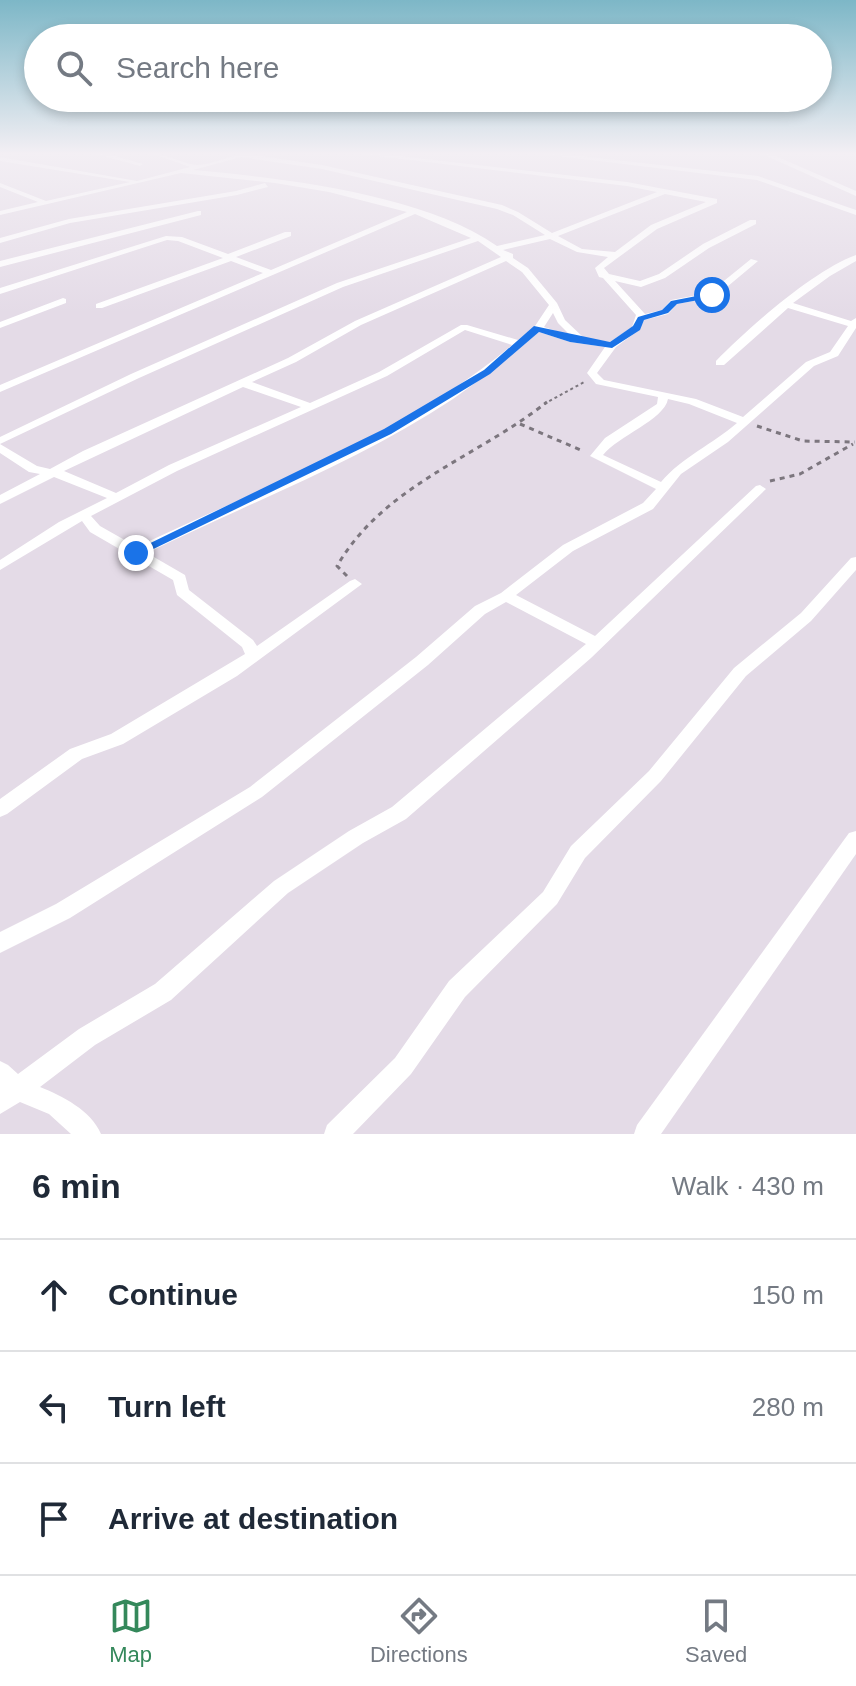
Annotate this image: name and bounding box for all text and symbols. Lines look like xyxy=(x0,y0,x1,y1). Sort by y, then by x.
search box xyxy=(24,24,832,112)
icon: search xyxy=(52,46,96,90)
text: Search here xyxy=(116,51,279,84)
route start xyxy=(694,277,730,313)
route end xyxy=(118,535,154,571)
text: 6 min xyxy=(32,1167,121,1205)
text: Walk · 430 m xyxy=(672,1171,824,1201)
icon: ahead xyxy=(32,1273,76,1317)
text: Continue xyxy=(108,1278,238,1311)
text: 150 m xyxy=(752,1280,824,1310)
icon: left xyxy=(32,1385,76,1429)
text: Turn left xyxy=(108,1390,226,1423)
text: 280 m xyxy=(752,1392,824,1422)
icon: arrive xyxy=(32,1497,76,1541)
text: Arrive at destination xyxy=(108,1502,398,1535)
tab: Map xyxy=(109,1594,153,1668)
tab: Directions xyxy=(370,1594,468,1668)
tab: Saved xyxy=(685,1594,747,1668)

